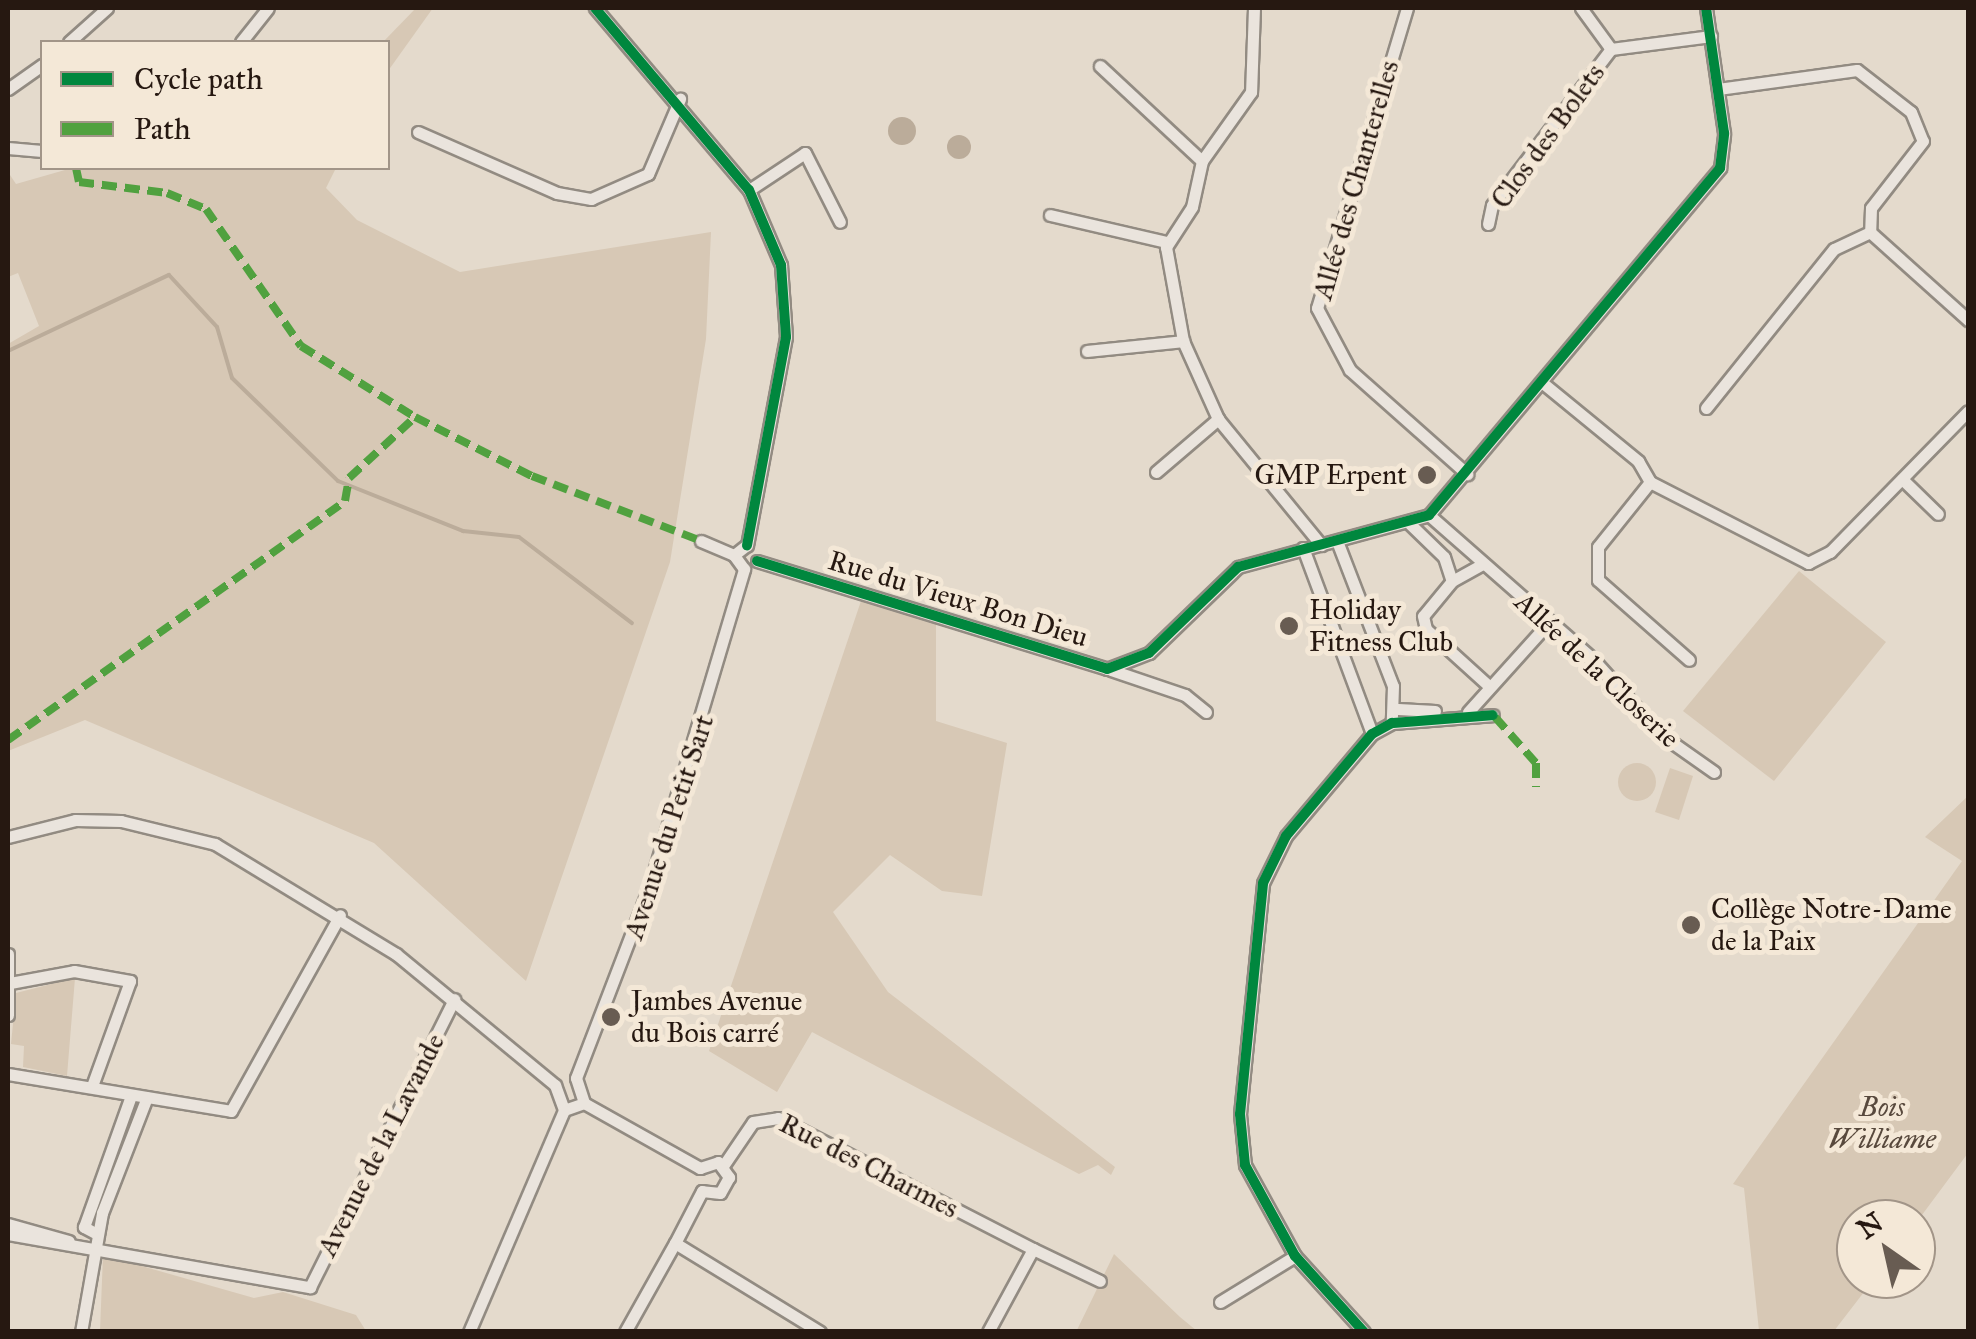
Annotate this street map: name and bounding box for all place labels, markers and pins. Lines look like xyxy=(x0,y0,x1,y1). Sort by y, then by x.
place label: GMP Erpent xyxy=(1254,458,1407,492)
marker: GMP Erpent xyxy=(1416,464,1438,486)
place label: Holiday Fitness Club xyxy=(1309,593,1453,659)
marker: Holiday Fitness Club xyxy=(1278,615,1300,637)
place label: Collège Notre-Dame de la Paix xyxy=(1711,892,1952,958)
marker: Collège Notre-Dame de la Paix xyxy=(1680,914,1702,936)
place label: Jambes Avenue du Bois carré xyxy=(631,984,802,1050)
marker: Jambes Avenue du Bois carré xyxy=(600,1006,622,1028)

